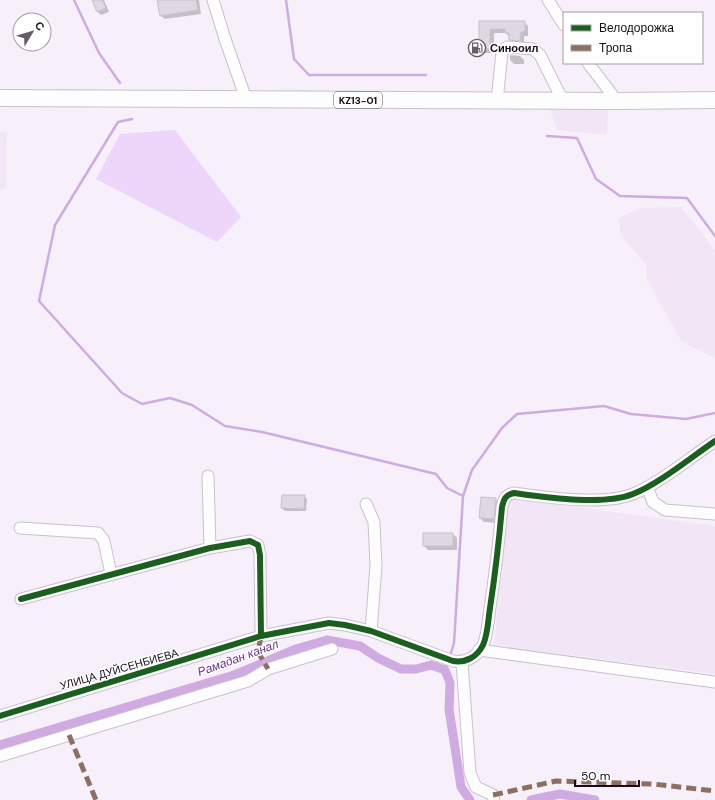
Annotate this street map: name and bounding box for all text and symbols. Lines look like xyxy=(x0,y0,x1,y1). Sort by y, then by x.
north arrow xyxy=(12,12,52,52)
legend xyxy=(563,12,703,64)
text: С xyxy=(32,18,48,33)
text: Велодорожка xyxy=(599,20,674,36)
fuel station icon: Синооил xyxy=(467,38,487,58)
text: Тропа xyxy=(599,40,633,56)
place label: Синооил xyxy=(490,41,539,55)
road number: KZ13-01 xyxy=(334,92,382,108)
water label: Рамадан канал xyxy=(195,636,281,680)
street label: УЛИЦА ДУЙСЕНБИЕВА xyxy=(58,645,180,693)
scale bar xyxy=(575,762,639,788)
text: 50 m xyxy=(581,768,610,784)

